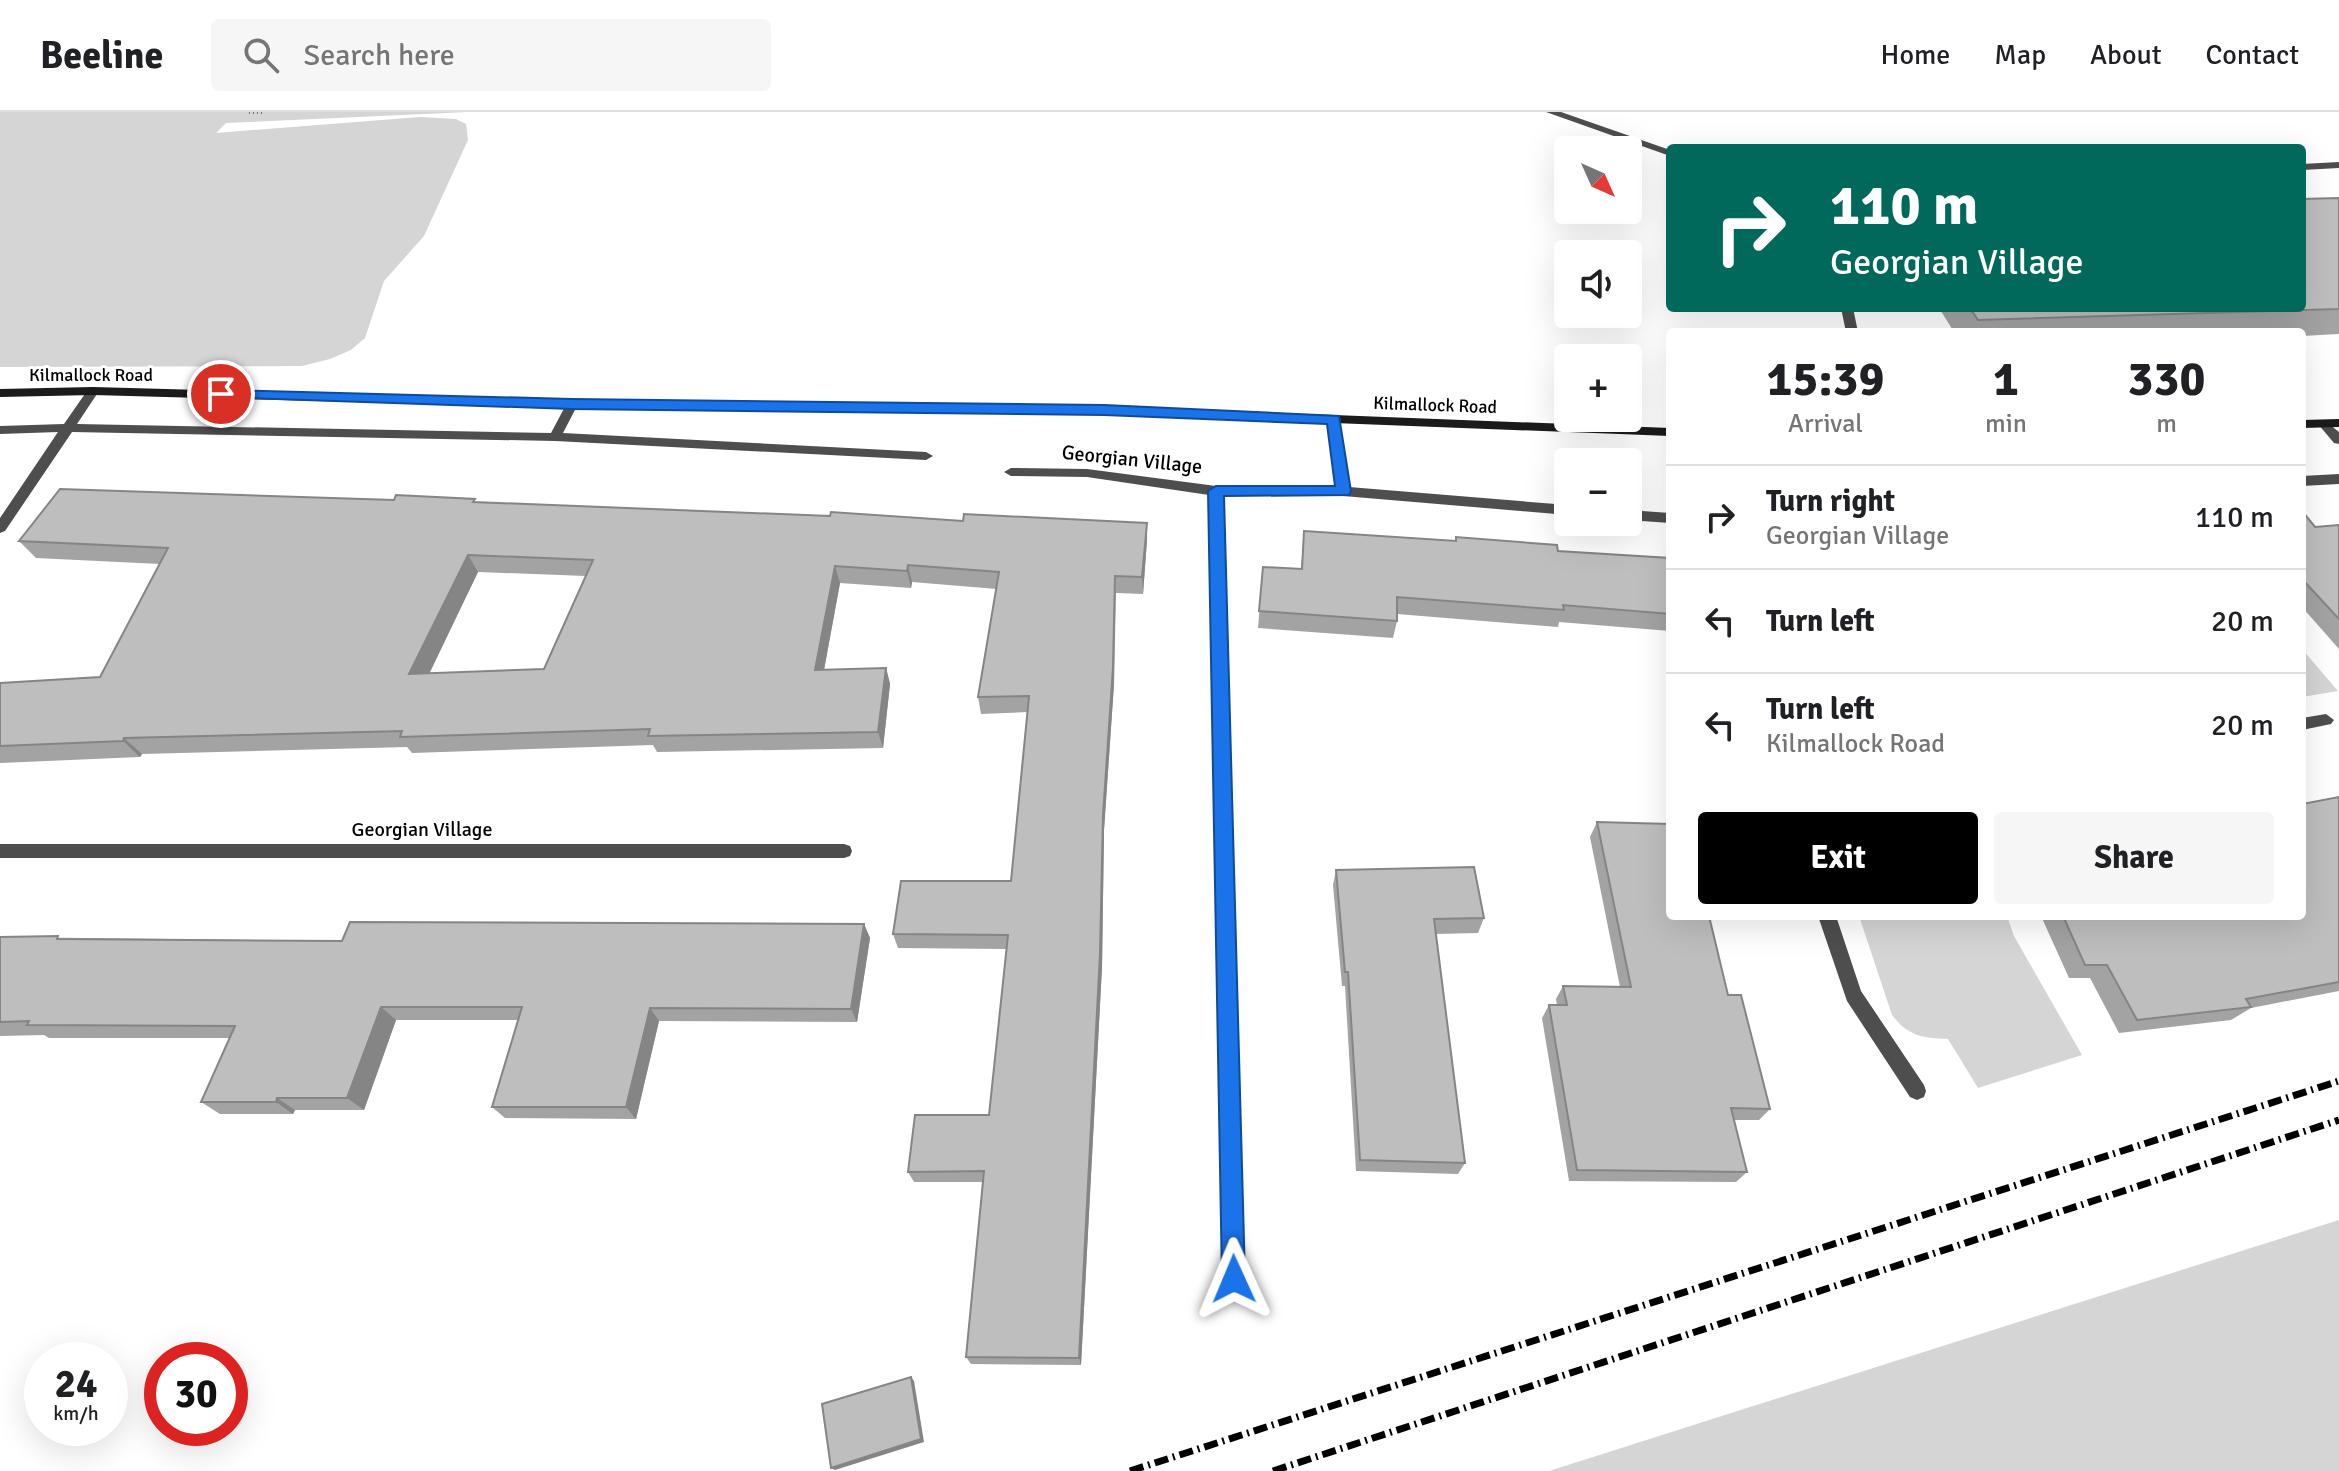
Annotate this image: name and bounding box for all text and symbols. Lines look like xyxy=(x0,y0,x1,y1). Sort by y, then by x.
search box xyxy=(211,19,771,91)
text: Beeline xyxy=(40,32,163,79)
icon: search xyxy=(239,33,283,77)
text: Search here xyxy=(303,37,455,74)
text: Home xyxy=(1881,38,1950,72)
text: Map xyxy=(1994,38,2046,72)
text: About xyxy=(2090,38,2162,72)
text: Contact xyxy=(2206,38,2299,72)
north arrow xyxy=(1554,136,1642,224)
map controls xyxy=(1554,136,1642,536)
text: 110 m xyxy=(1830,171,1978,240)
icon: right xyxy=(1698,176,1802,280)
button: sound xyxy=(1554,240,1642,328)
text: Georgian Village xyxy=(1830,240,2084,285)
button: + xyxy=(1554,344,1642,432)
text: 15:39 xyxy=(1767,350,1884,409)
text: 1 xyxy=(1993,350,2019,409)
text: 330 xyxy=(2128,350,2205,409)
pin xyxy=(187,360,255,428)
street label: Kilmallock Road xyxy=(29,364,153,386)
icon: arrive xyxy=(199,372,243,416)
street label: Kilmallock Road xyxy=(1373,392,1497,418)
text: Arrival xyxy=(1788,408,1863,440)
text: min xyxy=(1985,408,2027,440)
text: m xyxy=(2156,408,2177,440)
street label: Georgian Village xyxy=(1061,440,1203,479)
button: − xyxy=(1554,448,1642,536)
text: Turn right xyxy=(1766,483,1895,520)
icon: right xyxy=(1698,495,1742,539)
text: 110 m xyxy=(2195,499,2274,536)
text: Georgian Village xyxy=(1766,520,1949,552)
icon: left xyxy=(1698,599,1742,643)
text: Turn left xyxy=(1766,603,1875,640)
text: 20 m xyxy=(2211,603,2274,640)
text: Turn left xyxy=(1766,691,1875,728)
icon: left xyxy=(1698,703,1742,747)
text: 20 m xyxy=(2211,707,2274,744)
text: Kilmallock Road xyxy=(1766,728,1945,760)
button: Exit xyxy=(1698,812,1978,904)
button: Share xyxy=(1994,812,2274,904)
street label: Georgian Village xyxy=(352,817,492,842)
position arrow xyxy=(1192,1237,1276,1321)
speed limit sign: 30 xyxy=(144,1342,248,1446)
text: 24 xyxy=(54,1359,98,1409)
text: km/h xyxy=(53,1401,99,1426)

